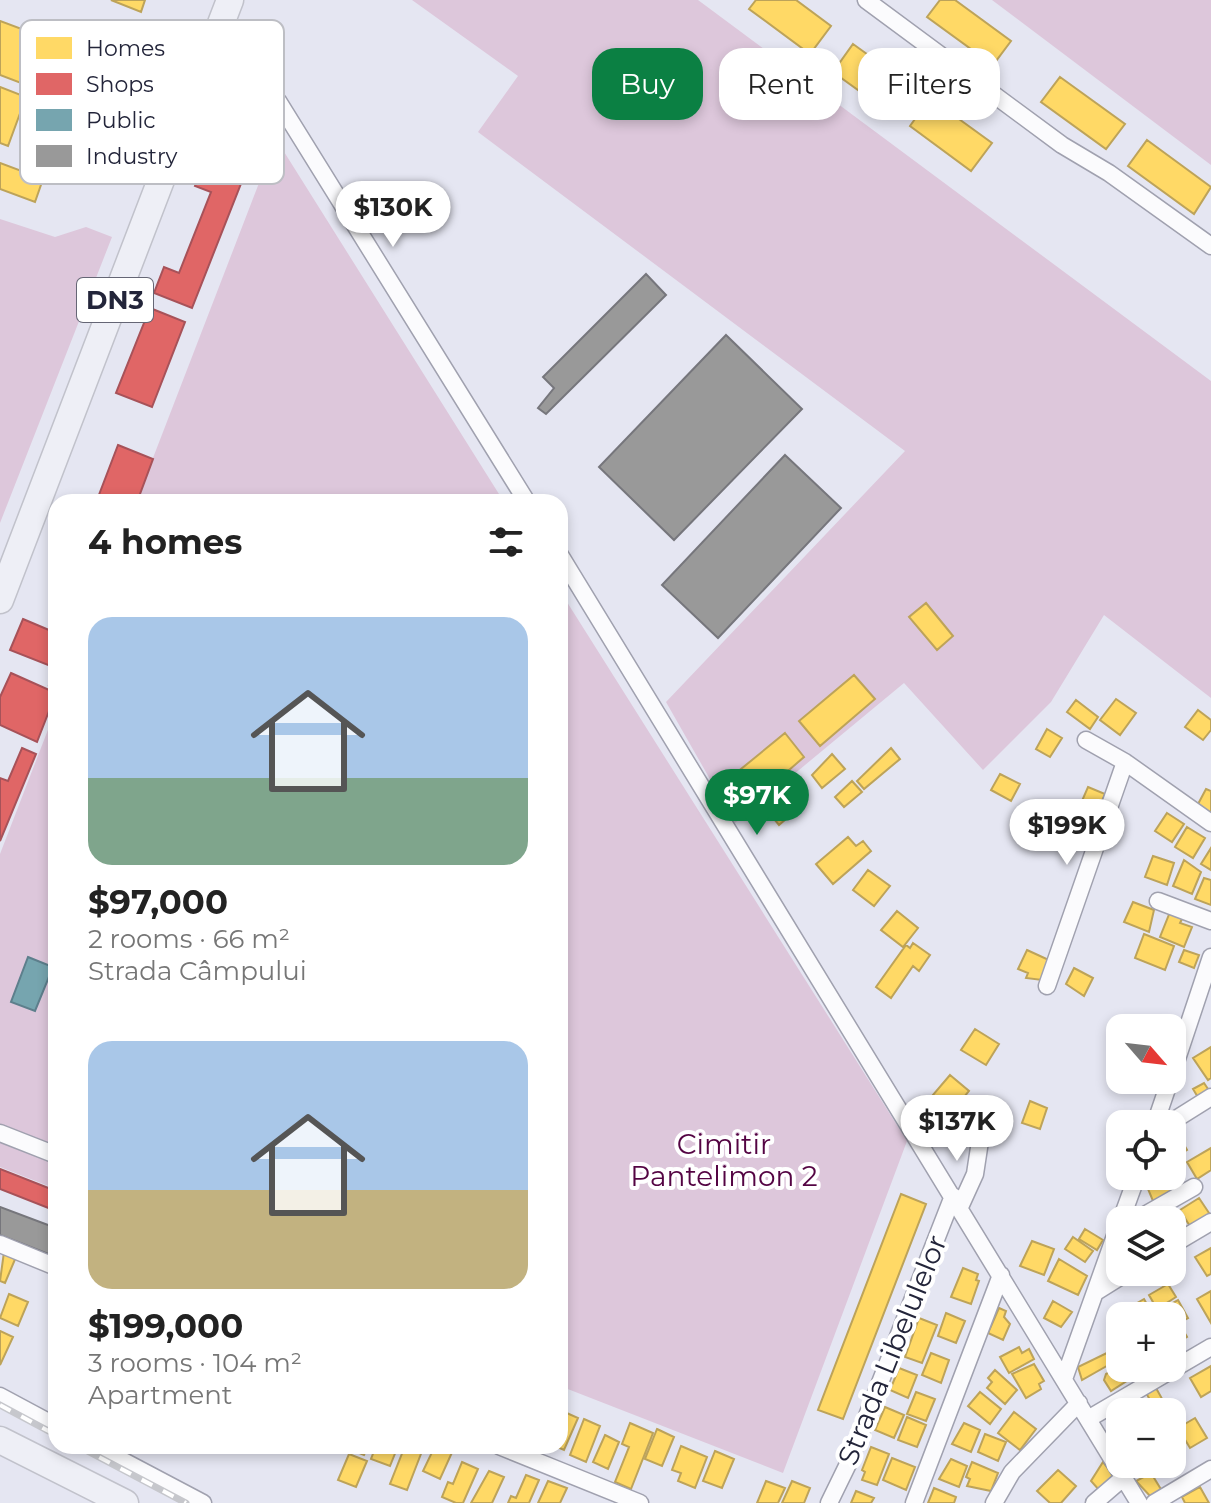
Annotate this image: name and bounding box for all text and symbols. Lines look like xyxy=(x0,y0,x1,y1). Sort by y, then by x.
legend xyxy=(20,20,284,184)
text: Homes xyxy=(86,35,165,62)
chip: Buy xyxy=(592,48,703,120)
chip: Rent xyxy=(719,48,842,120)
chip: Filters xyxy=(858,48,1000,120)
text: Shops xyxy=(86,71,154,98)
text: Public xyxy=(86,107,156,134)
text: Industry xyxy=(86,143,178,170)
pin: $130K xyxy=(337,181,449,249)
text: $130K xyxy=(354,191,432,223)
road number: DN3 xyxy=(77,278,153,322)
icon: filters xyxy=(484,520,528,564)
text: 4 homes xyxy=(88,521,242,563)
icon: home xyxy=(236,669,380,813)
pin: $97K xyxy=(710,769,804,837)
text: $97K xyxy=(723,779,791,811)
pin: $199K xyxy=(1011,799,1123,867)
text: $199K xyxy=(1028,809,1106,841)
text: $97,000 xyxy=(88,881,228,923)
text: 2 rooms · 66 m² xyxy=(88,923,290,955)
text: Strada Câmpului xyxy=(88,955,307,987)
north arrow xyxy=(1106,1014,1186,1094)
map controls xyxy=(1106,1014,1186,1478)
icon: home xyxy=(236,1093,380,1237)
pin: $137K xyxy=(901,1095,1013,1163)
text: $137K xyxy=(918,1105,996,1137)
button: locate xyxy=(1106,1110,1186,1190)
park label: Cimitir Pantelimon 2 xyxy=(630,1127,818,1193)
button: layers xyxy=(1106,1206,1186,1286)
street label: Strada Libelulelor xyxy=(830,1230,954,1470)
button: + xyxy=(1106,1302,1186,1382)
text: $199,000 xyxy=(88,1305,243,1347)
text: 3 rooms · 104 m² xyxy=(88,1347,302,1379)
text: Apartment xyxy=(88,1379,232,1411)
button: − xyxy=(1106,1398,1186,1478)

